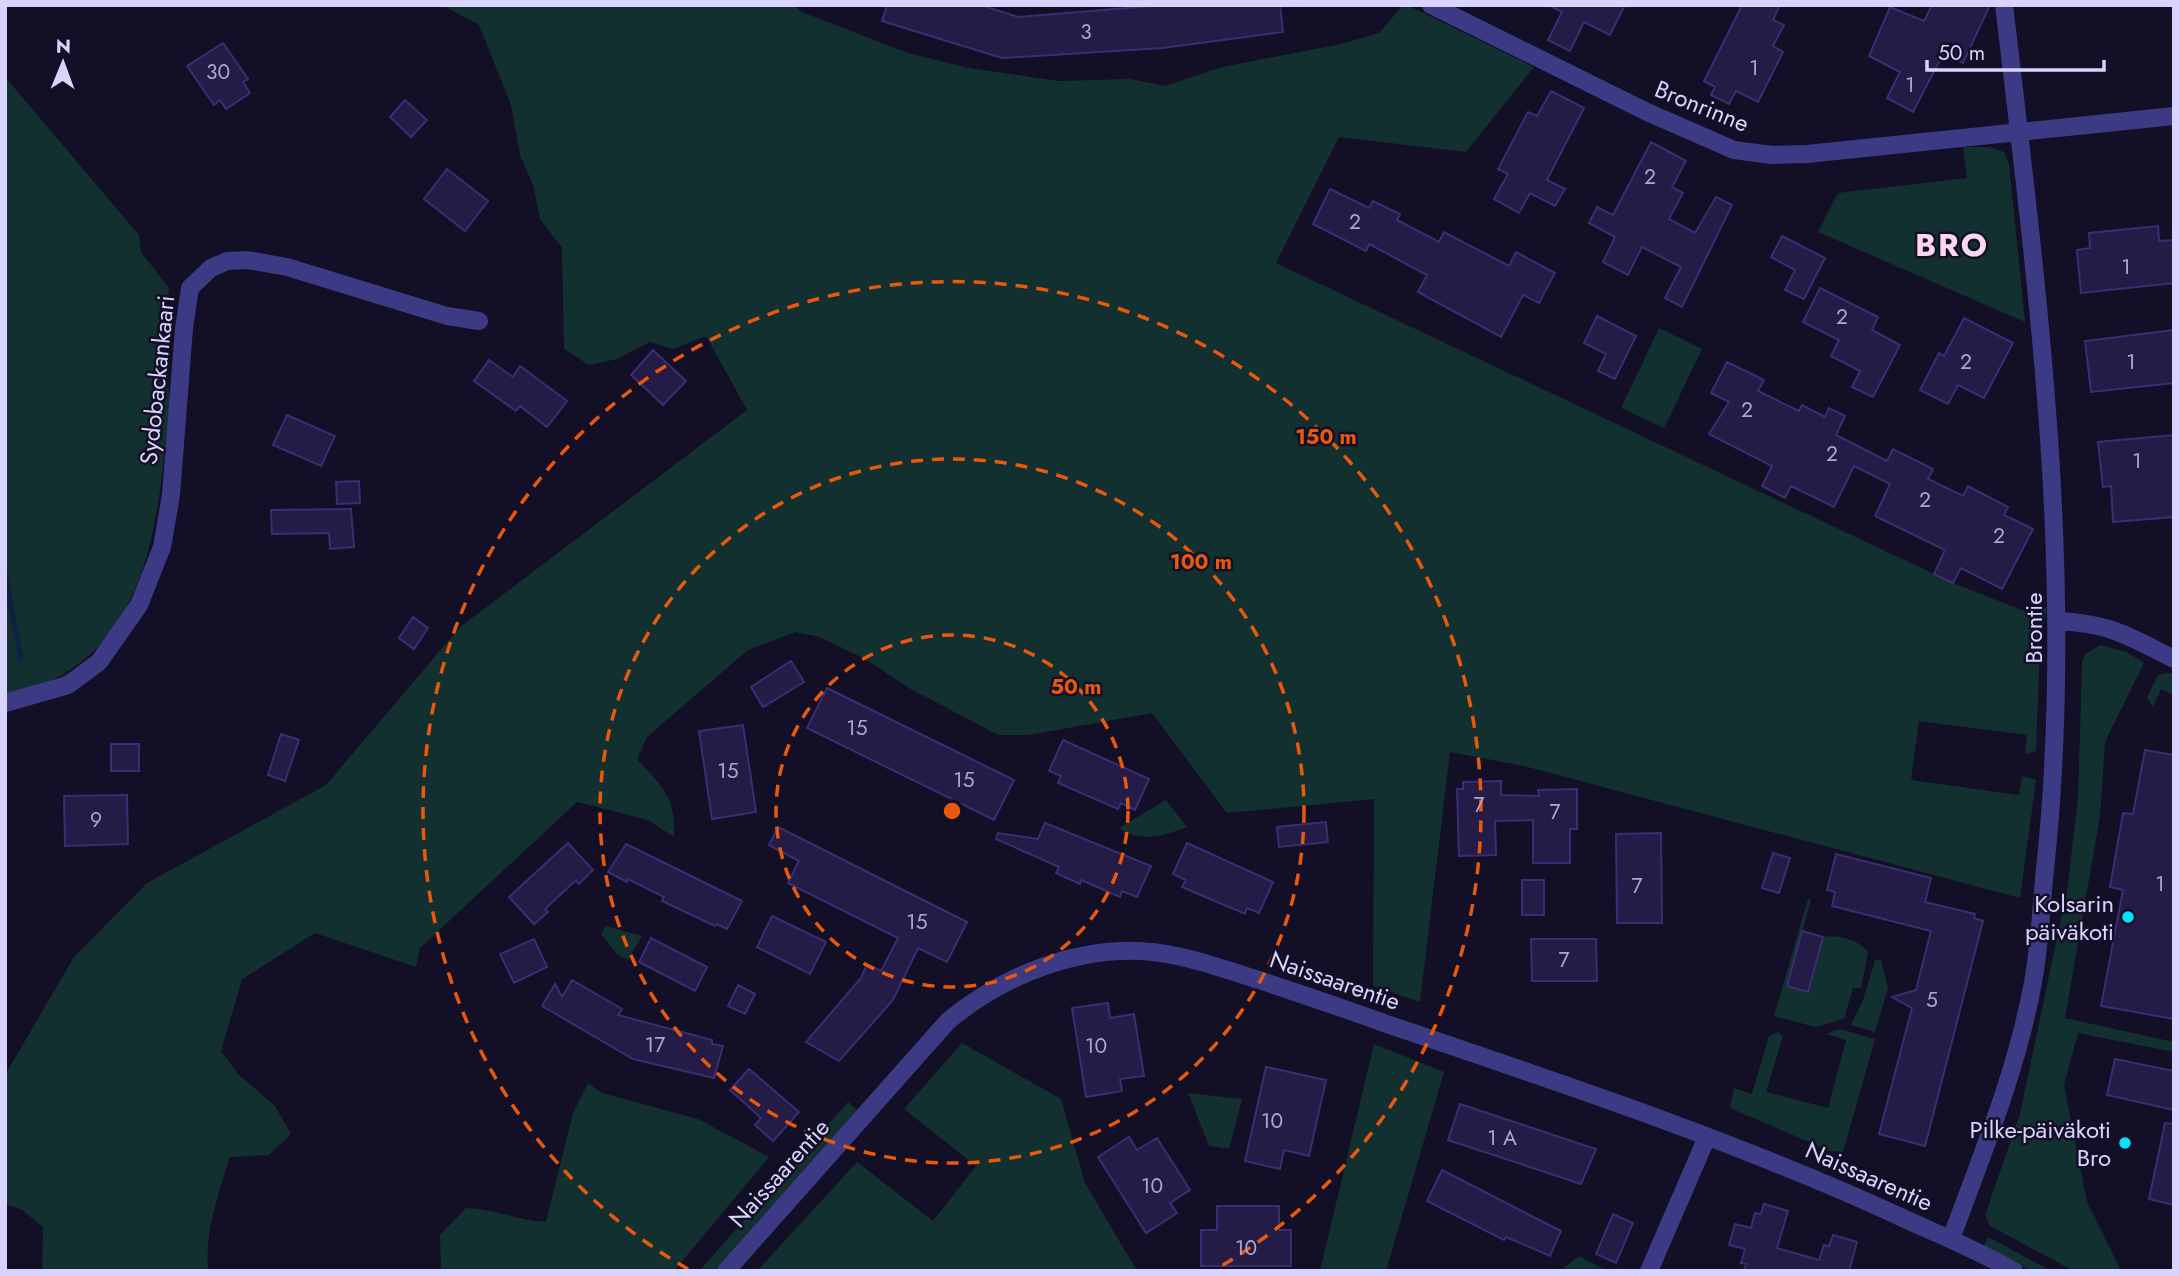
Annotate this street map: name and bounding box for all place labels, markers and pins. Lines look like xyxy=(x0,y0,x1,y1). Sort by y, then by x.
centre of rings xyxy=(940,799,964,823)
place label: Kolsarin päiväkoti xyxy=(2025,886,2114,949)
marker: Kolsarin päiväkoti xyxy=(2120,909,2136,925)
place label: Pilke-päiväkoti Bro xyxy=(1969,1112,2111,1175)
marker: Pilke-päiväkoti Bro xyxy=(2117,1135,2133,1151)

